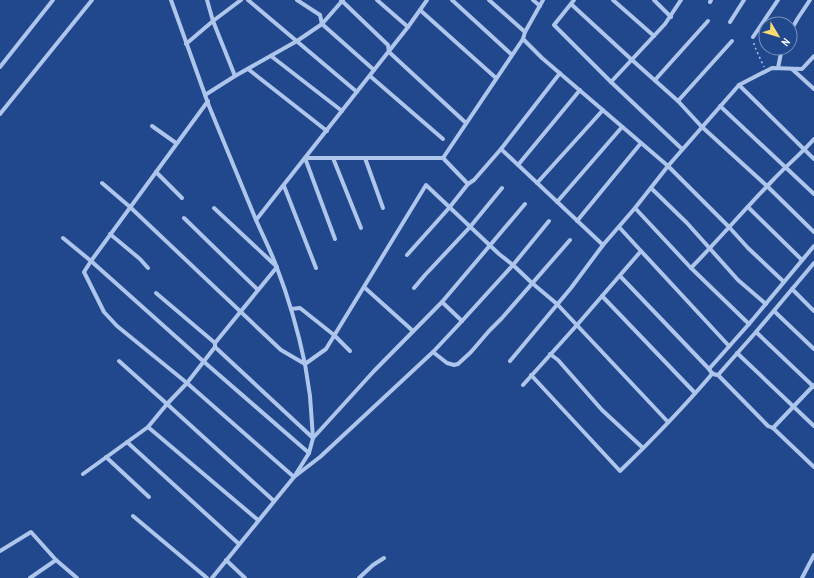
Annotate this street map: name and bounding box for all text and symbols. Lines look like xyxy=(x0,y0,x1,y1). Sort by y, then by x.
north arrow xyxy=(758,16,798,56)
text: N xyxy=(778,35,793,49)

